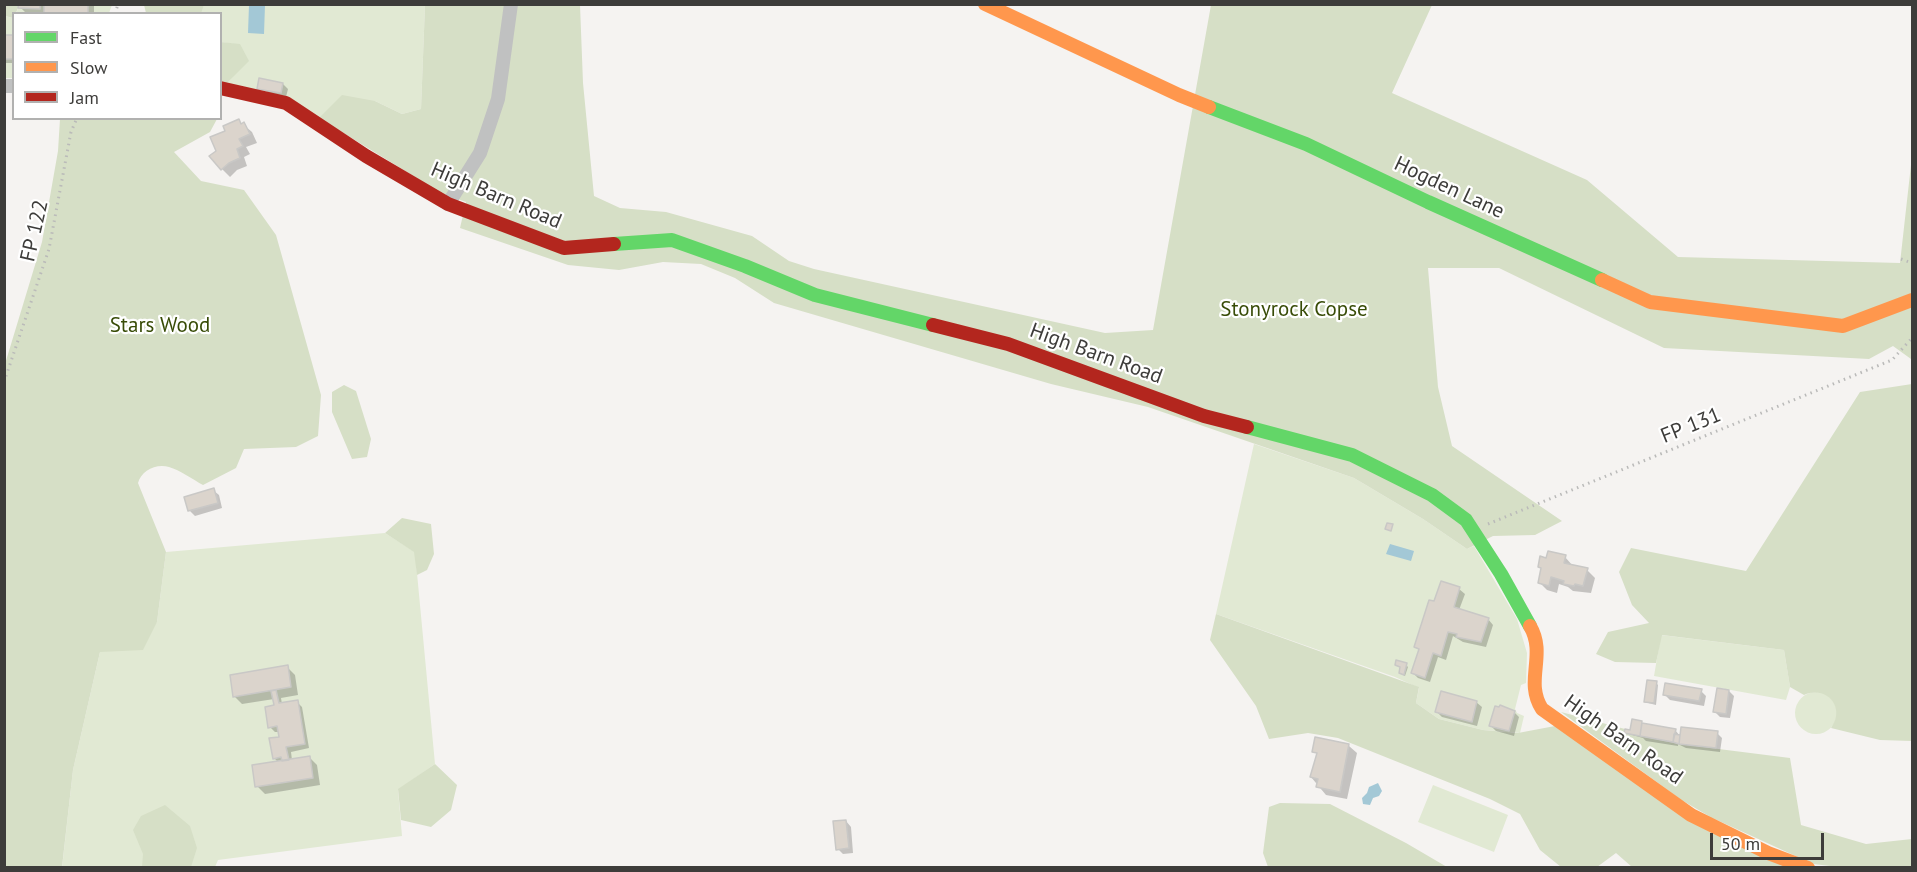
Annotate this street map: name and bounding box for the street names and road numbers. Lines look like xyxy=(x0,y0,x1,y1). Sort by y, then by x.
street label: Hogden Lane xyxy=(1390,151,1508,225)
street label: High Barn Road xyxy=(427,157,565,235)
street label: FP 122 xyxy=(16,198,54,264)
street label: High Barn Road xyxy=(1026,318,1166,390)
street label: FP 131 xyxy=(1657,403,1725,449)
street label: High Barn Road xyxy=(1559,690,1687,790)

